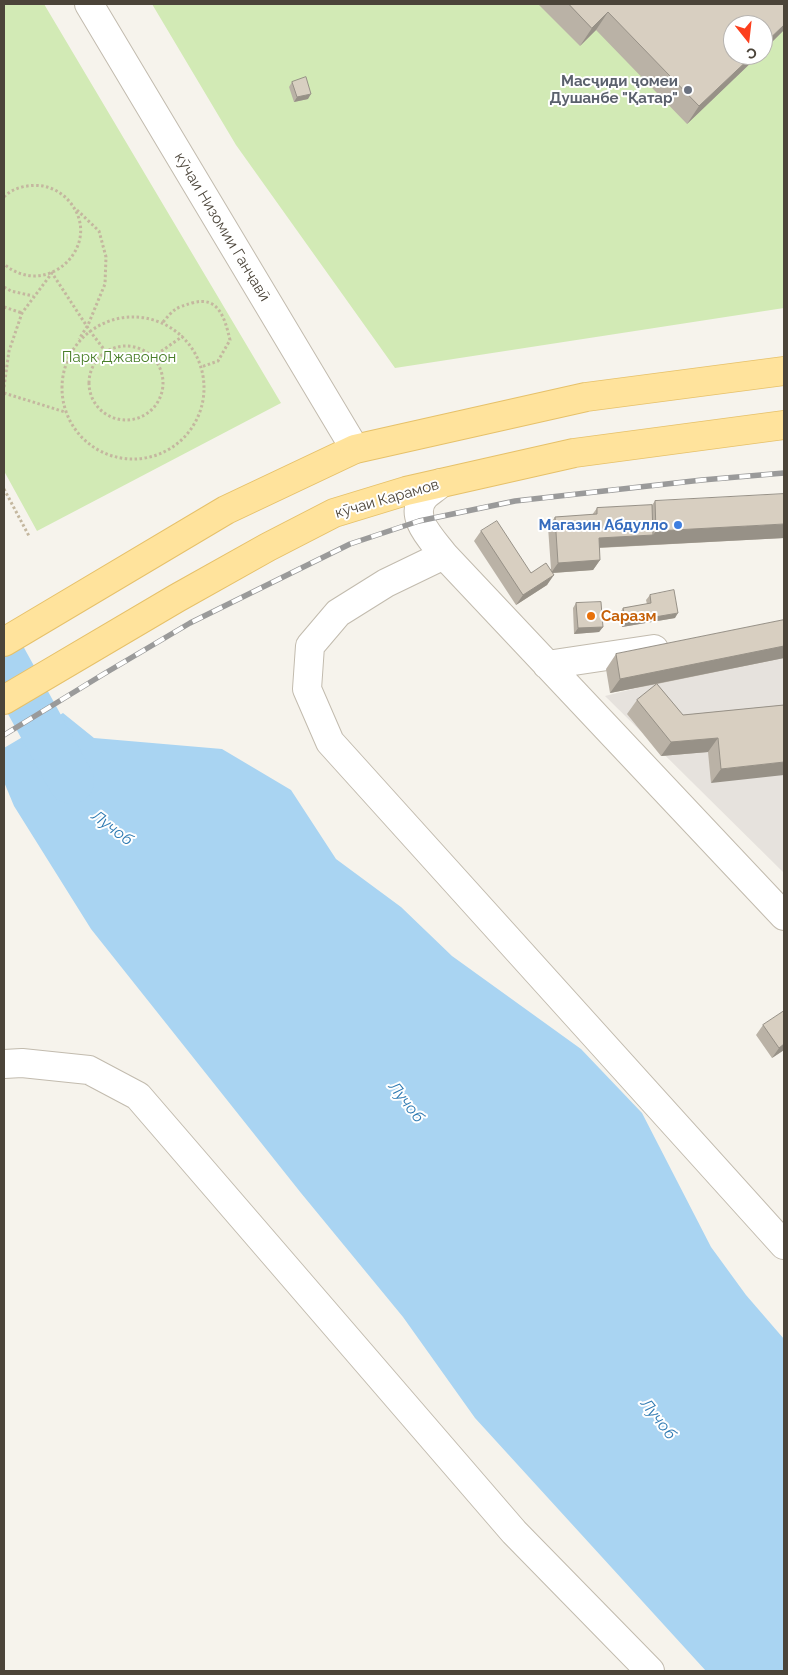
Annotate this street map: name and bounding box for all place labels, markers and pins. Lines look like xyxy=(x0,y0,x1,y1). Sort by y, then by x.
place label: Масҷиди ҷомеи Душанбе "Қатар" xyxy=(550,72,678,107)
marker: Масҷиди ҷомеи Душанбе "Қатар" xyxy=(682,84,694,96)
place label: Магазин Абдулло xyxy=(539,516,668,534)
marker: Магазин Абдулло xyxy=(672,519,684,531)
place label: Саразм xyxy=(601,607,656,625)
marker: Саразм xyxy=(585,610,597,622)

